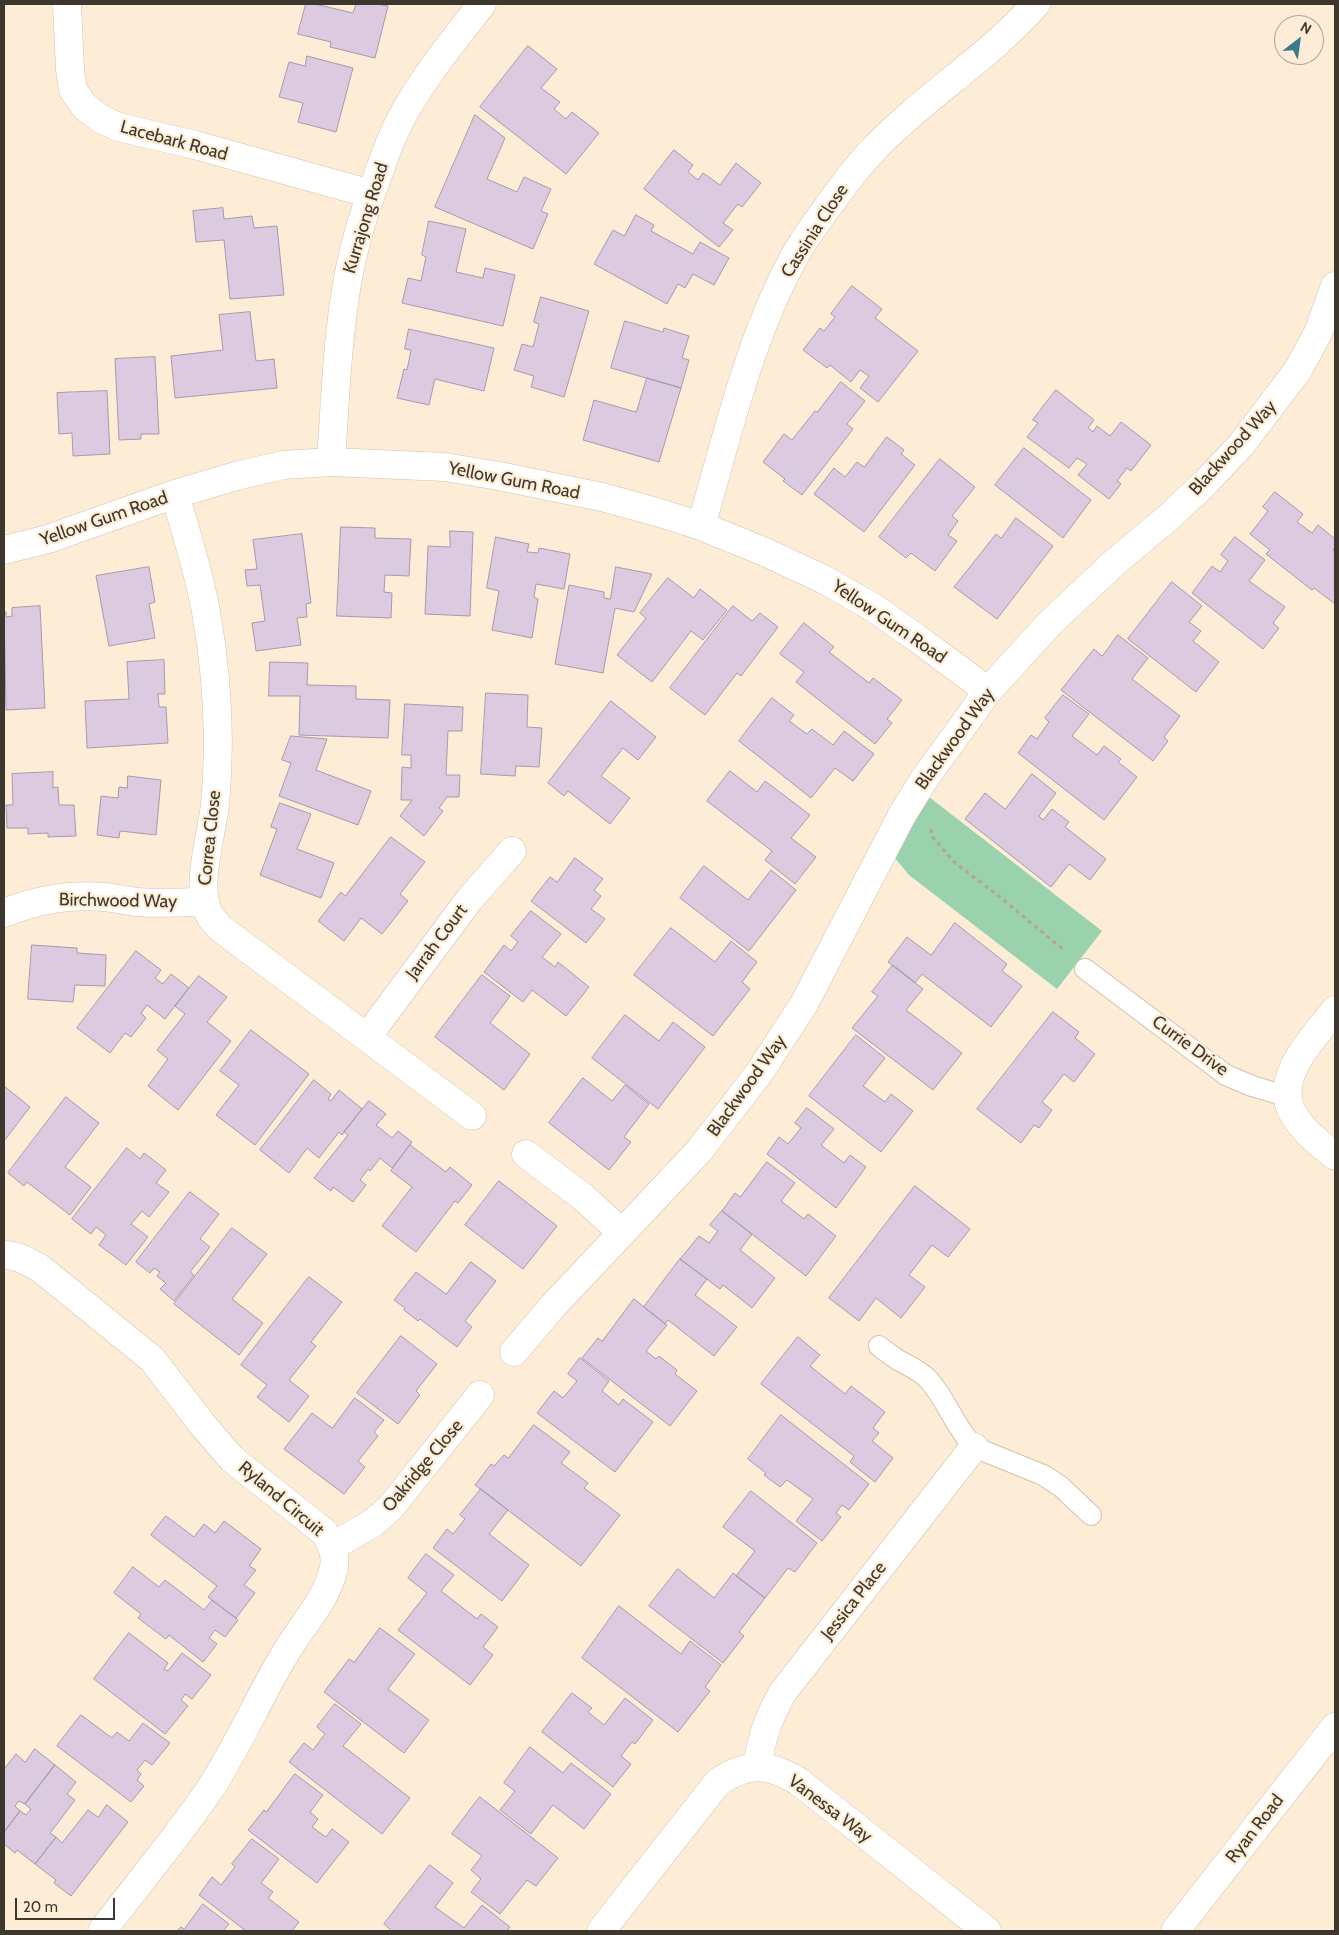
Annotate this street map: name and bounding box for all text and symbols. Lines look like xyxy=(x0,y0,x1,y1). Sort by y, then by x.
north arrow xyxy=(1274,15,1324,65)
text: N xyxy=(1297,18,1315,38)
street label: Lacebark Road xyxy=(118,116,230,166)
street label: Kurrajong Road xyxy=(339,160,393,276)
street label: Cassinia Close xyxy=(777,180,853,282)
street label: Blackwood Way xyxy=(1185,396,1281,500)
street label: Yellow Gum Road xyxy=(446,458,582,504)
street label: Yellow Gum Road xyxy=(37,487,171,551)
street label: Yellow Gum Road xyxy=(828,576,950,668)
street label: Blackwood Way xyxy=(911,684,999,794)
street label: Correa Close xyxy=(194,789,226,887)
street label: Birchwood Way xyxy=(59,889,177,913)
street label: Jarrah Court xyxy=(402,900,472,984)
street label: Currie Drive xyxy=(1148,1011,1232,1081)
street label: Blackwood Way xyxy=(703,1031,791,1141)
street label: Oakridge Close xyxy=(378,1415,468,1517)
street label: Ryland Circuit xyxy=(234,1457,328,1541)
street label: Jessica Place xyxy=(817,1558,891,1644)
street label: Vanessa Way xyxy=(784,1770,876,1848)
street label: Ryan Road xyxy=(1221,1790,1289,1868)
scale bar xyxy=(18,1888,118,1920)
text: 20 m xyxy=(23,1898,58,1916)

